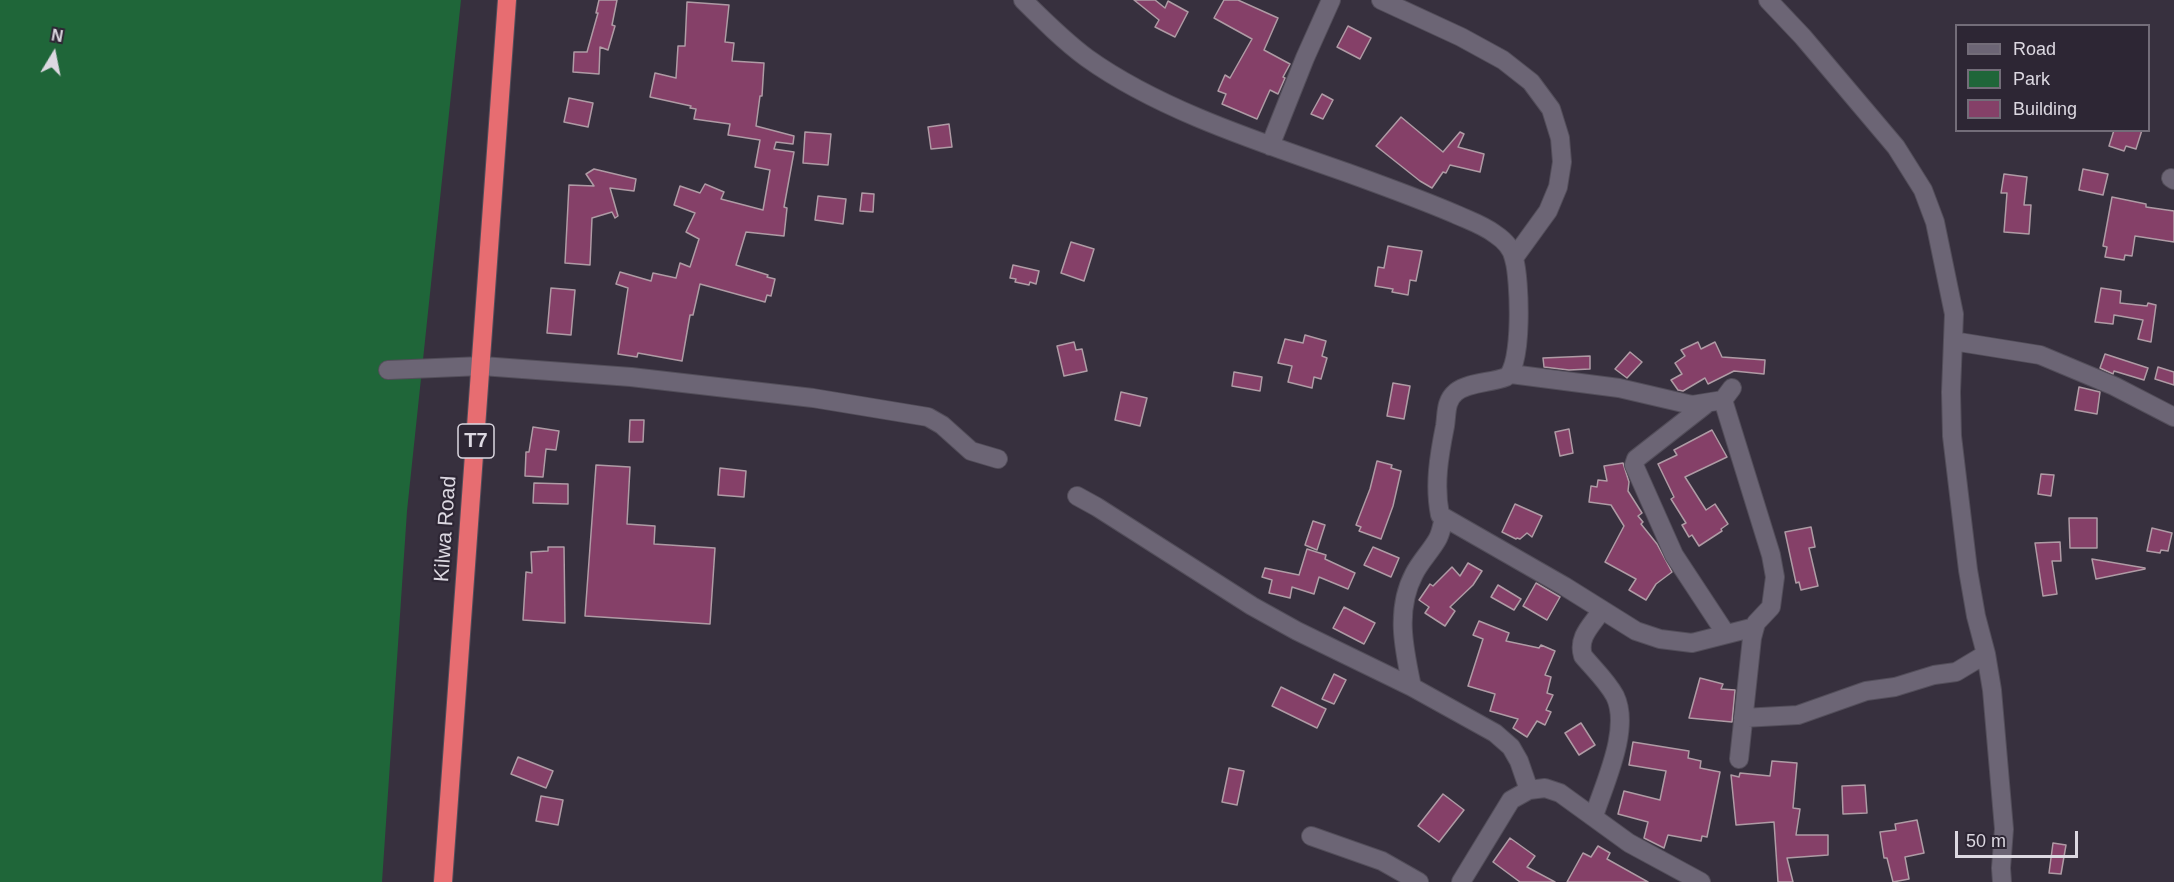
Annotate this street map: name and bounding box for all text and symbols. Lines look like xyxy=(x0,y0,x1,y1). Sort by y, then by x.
north arrow xyxy=(24,24,84,84)
legend xyxy=(1955,24,2150,132)
text: N xyxy=(50,26,64,45)
text: Road xyxy=(2013,39,2056,59)
text: Park xyxy=(2013,69,2050,89)
text: Building xyxy=(2013,99,2077,119)
road number: T7 xyxy=(458,424,494,458)
street label: Kilwa Road xyxy=(430,475,462,583)
scale bar xyxy=(1958,819,2081,857)
text: 50 m xyxy=(1966,831,2006,851)

